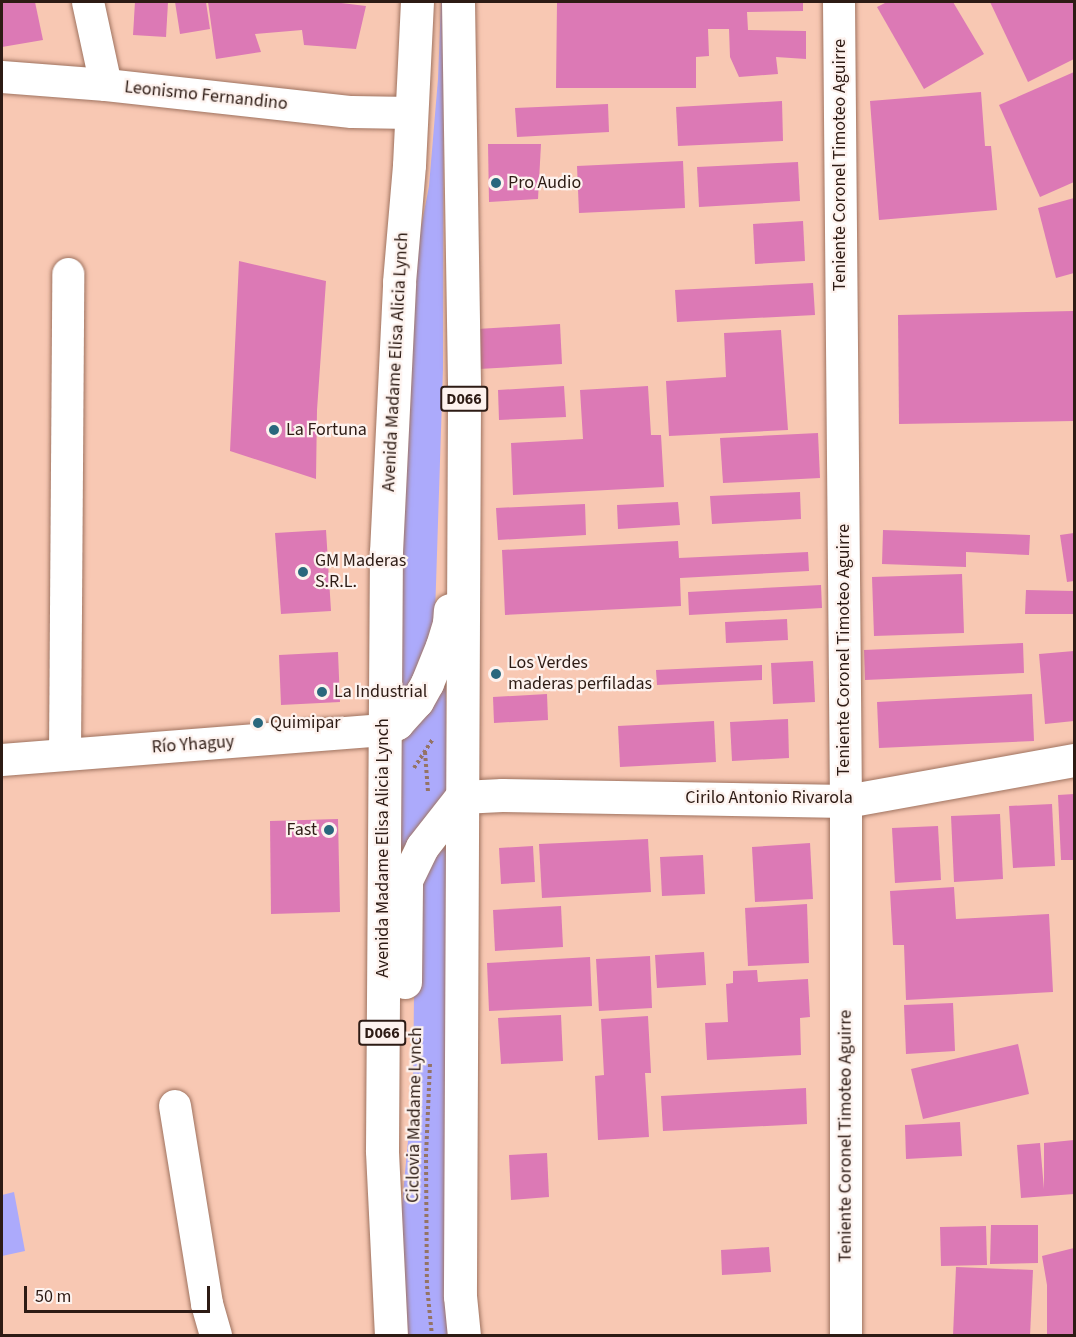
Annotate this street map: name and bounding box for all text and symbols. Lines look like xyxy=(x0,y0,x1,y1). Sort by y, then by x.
street label: Teniente Coronel Timoteo Aguirre xyxy=(829,39,851,291)
street label: Leonismo Fernandino xyxy=(123,77,289,115)
place label: Pro Audio xyxy=(508,172,581,194)
marker: Pro Audio xyxy=(489,176,503,190)
street label: Avenida Madame Elisa Alicia Lynch xyxy=(378,232,414,492)
road number: D066 xyxy=(440,386,488,412)
place label: La Fortuna xyxy=(286,419,367,441)
marker: La Fortuna xyxy=(267,423,281,437)
street label: Teniente Coronel Timoteo Aguirre xyxy=(833,524,855,776)
place label: GM Maderas S.R.L. xyxy=(315,551,406,594)
marker: GM Maderas S.R.L. xyxy=(296,565,310,579)
place label: Los Verdes maderas perfiladas xyxy=(508,653,652,696)
marker: Los Verdes maderas perfiladas xyxy=(489,667,503,681)
place label: La Industrial xyxy=(334,681,427,703)
marker: La Industrial xyxy=(315,685,329,699)
place label: Quimipar xyxy=(270,712,341,734)
marker: Quimipar xyxy=(251,716,265,730)
street label: Avenida Madame Elisa Alicia Lynch xyxy=(372,718,394,978)
street label: Río Yhaguy xyxy=(151,731,235,759)
street label: Cirilo Antonio Rivarola xyxy=(685,787,853,809)
place label: Fast xyxy=(286,819,317,841)
marker: Fast xyxy=(322,823,336,837)
street label: Teniente Coronel Timoteo Aguirre xyxy=(835,1010,857,1262)
road number: D066 xyxy=(358,1020,406,1046)
street label: Ciclovia Madame Lynch xyxy=(403,1027,427,1203)
scale bar xyxy=(27,1274,213,1312)
text: 50 m xyxy=(35,1284,71,1309)

